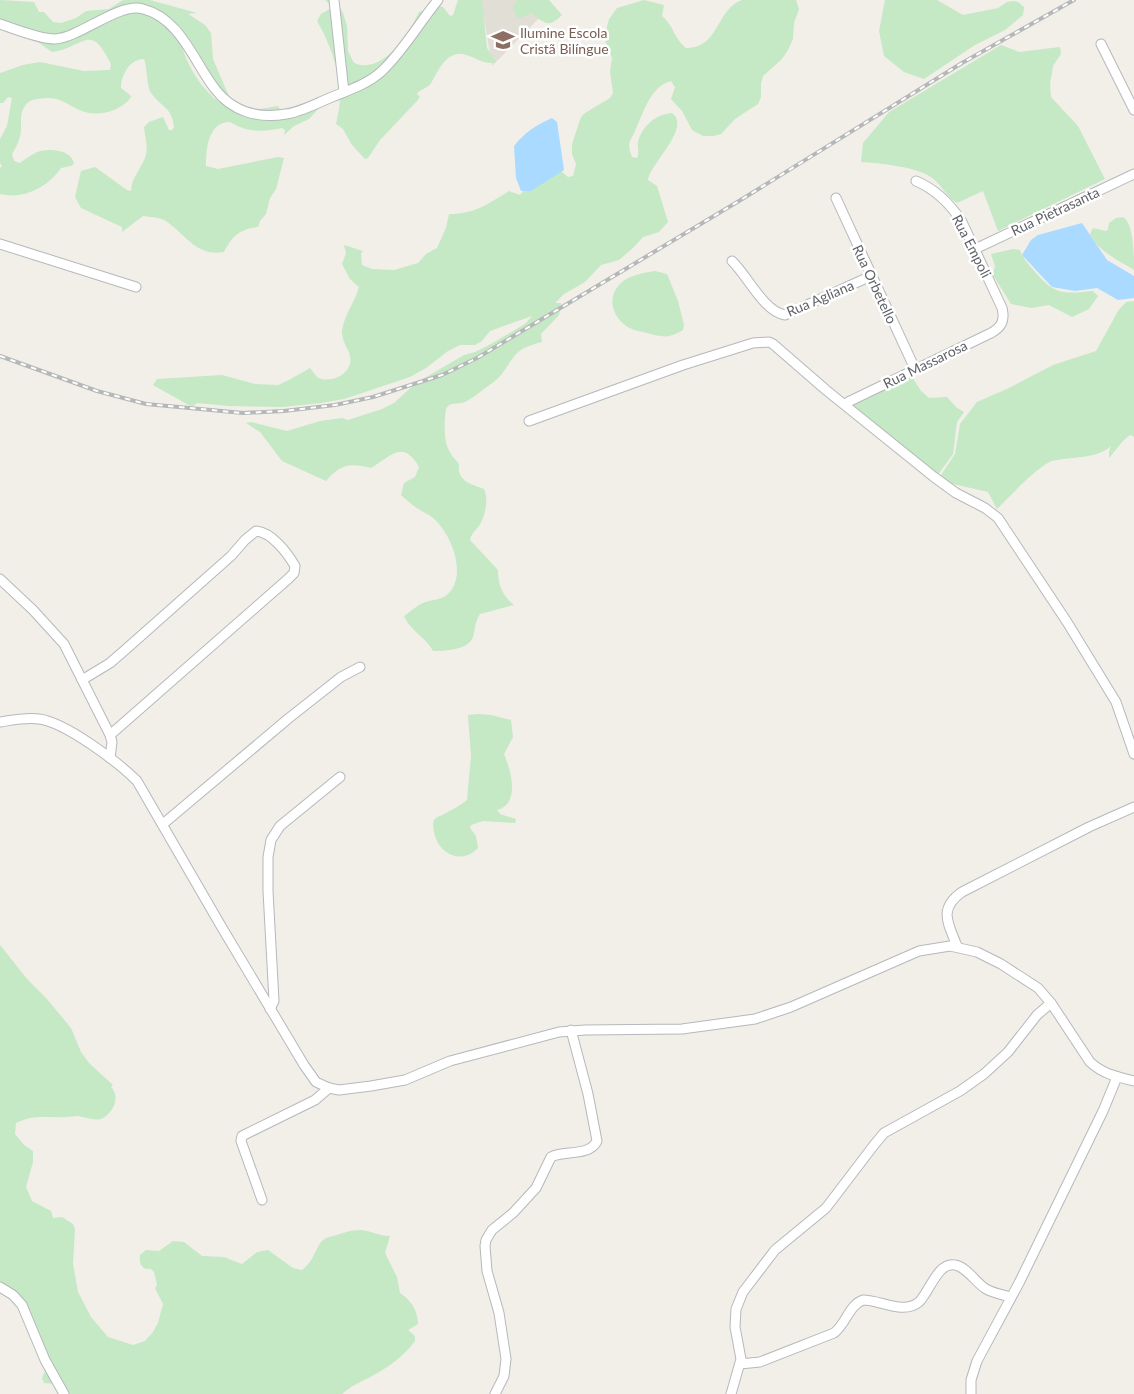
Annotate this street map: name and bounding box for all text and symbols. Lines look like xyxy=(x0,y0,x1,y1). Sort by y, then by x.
place label: Ilumine Escola Cristã Bilíngue xyxy=(520,24,609,57)
school or university icon: Ilumine Escola Cristã Bilíngue xyxy=(490,27,516,53)
street label: Rua Pietrasanta xyxy=(1008,183,1102,239)
street label: Rua Empoli xyxy=(949,212,995,280)
street label: Rua Orbetello xyxy=(849,242,901,326)
street label: Rua Agliana xyxy=(784,276,856,320)
street label: Rua Massarosa xyxy=(880,336,970,392)

